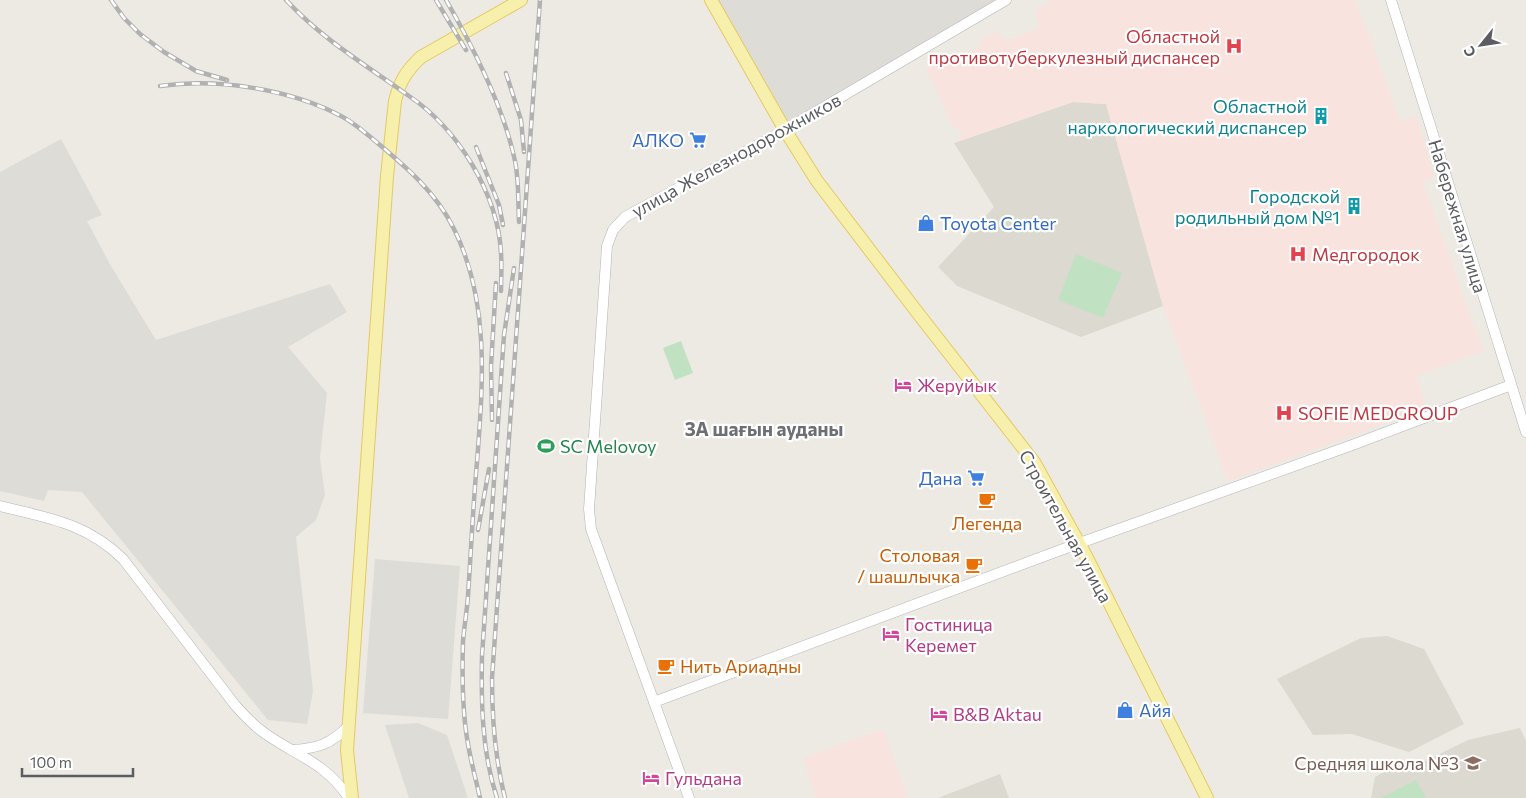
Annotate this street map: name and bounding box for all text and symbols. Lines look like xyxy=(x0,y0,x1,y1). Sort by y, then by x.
north arrow xyxy=(1456,20,1506,70)
place label: Областной противотуберкулезный диспансер xyxy=(928,25,1220,68)
hospital icon: Областной противотуберкулезный диспансер xyxy=(1224,36,1244,56)
text: С xyxy=(1460,43,1479,60)
street label: улица Железнодорожников xyxy=(627,88,845,222)
place label: Областной наркологический диспансер xyxy=(1067,95,1307,138)
building icon: Областной наркологический диспансер xyxy=(1311,106,1331,126)
place label: АЛКО xyxy=(632,129,684,151)
supermarket icon: АЛКО xyxy=(688,130,708,150)
street label: Набережная улица xyxy=(1424,137,1492,295)
place label: Городской родильный дом №1 xyxy=(1175,185,1340,228)
building icon: Городской родильный дом №1 xyxy=(1344,196,1364,216)
place label: Toyota Center xyxy=(940,212,1057,234)
shop icon: Toyota Center xyxy=(916,213,936,233)
place label: Медгородок xyxy=(1312,243,1420,265)
hospital icon: Медгородок xyxy=(1288,244,1308,264)
place label: Жеруйык xyxy=(917,374,997,396)
hotel icon: Жеруйык xyxy=(893,375,913,395)
place label: SOFIE MEDGROUP xyxy=(1298,402,1458,424)
hospital icon: SOFIE MEDGROUP xyxy=(1274,403,1294,423)
district label: 3А шағын ауданы xyxy=(685,417,843,440)
place label: SC Melovoy xyxy=(560,435,657,457)
sports icon: SC Melovoy xyxy=(536,436,556,456)
street label: Строительная улица xyxy=(1015,446,1117,606)
place label: Дана xyxy=(919,467,962,489)
supermarket icon: Дана xyxy=(966,468,986,488)
cafe icon: Легенда xyxy=(977,490,997,510)
place label: Легенда xyxy=(952,512,1022,534)
place label: Столовая / шашлычка xyxy=(857,544,960,587)
cafe icon: Столовая / шашлычка xyxy=(964,555,984,575)
place label: Гостиница Керемет xyxy=(905,613,993,656)
hotel icon: Гостиница Керемет xyxy=(881,624,901,644)
place label: Нить Ариадны xyxy=(680,655,801,677)
cafe icon: Нить Ариадны xyxy=(656,656,676,676)
place label: Айя xyxy=(1139,699,1171,721)
shop icon: Айя xyxy=(1115,700,1135,720)
place label: B&B Aktau xyxy=(953,703,1042,725)
hotel icon: B&B Aktau xyxy=(929,704,949,724)
scale bar xyxy=(22,746,134,778)
place label: Средняя школа №3 xyxy=(1294,752,1459,774)
text: 100 m xyxy=(30,753,72,771)
school or university icon: Средняя школа №3 xyxy=(1463,753,1483,773)
place label: Гульдана xyxy=(665,767,742,789)
hotel icon: Гульдана xyxy=(641,768,661,788)

